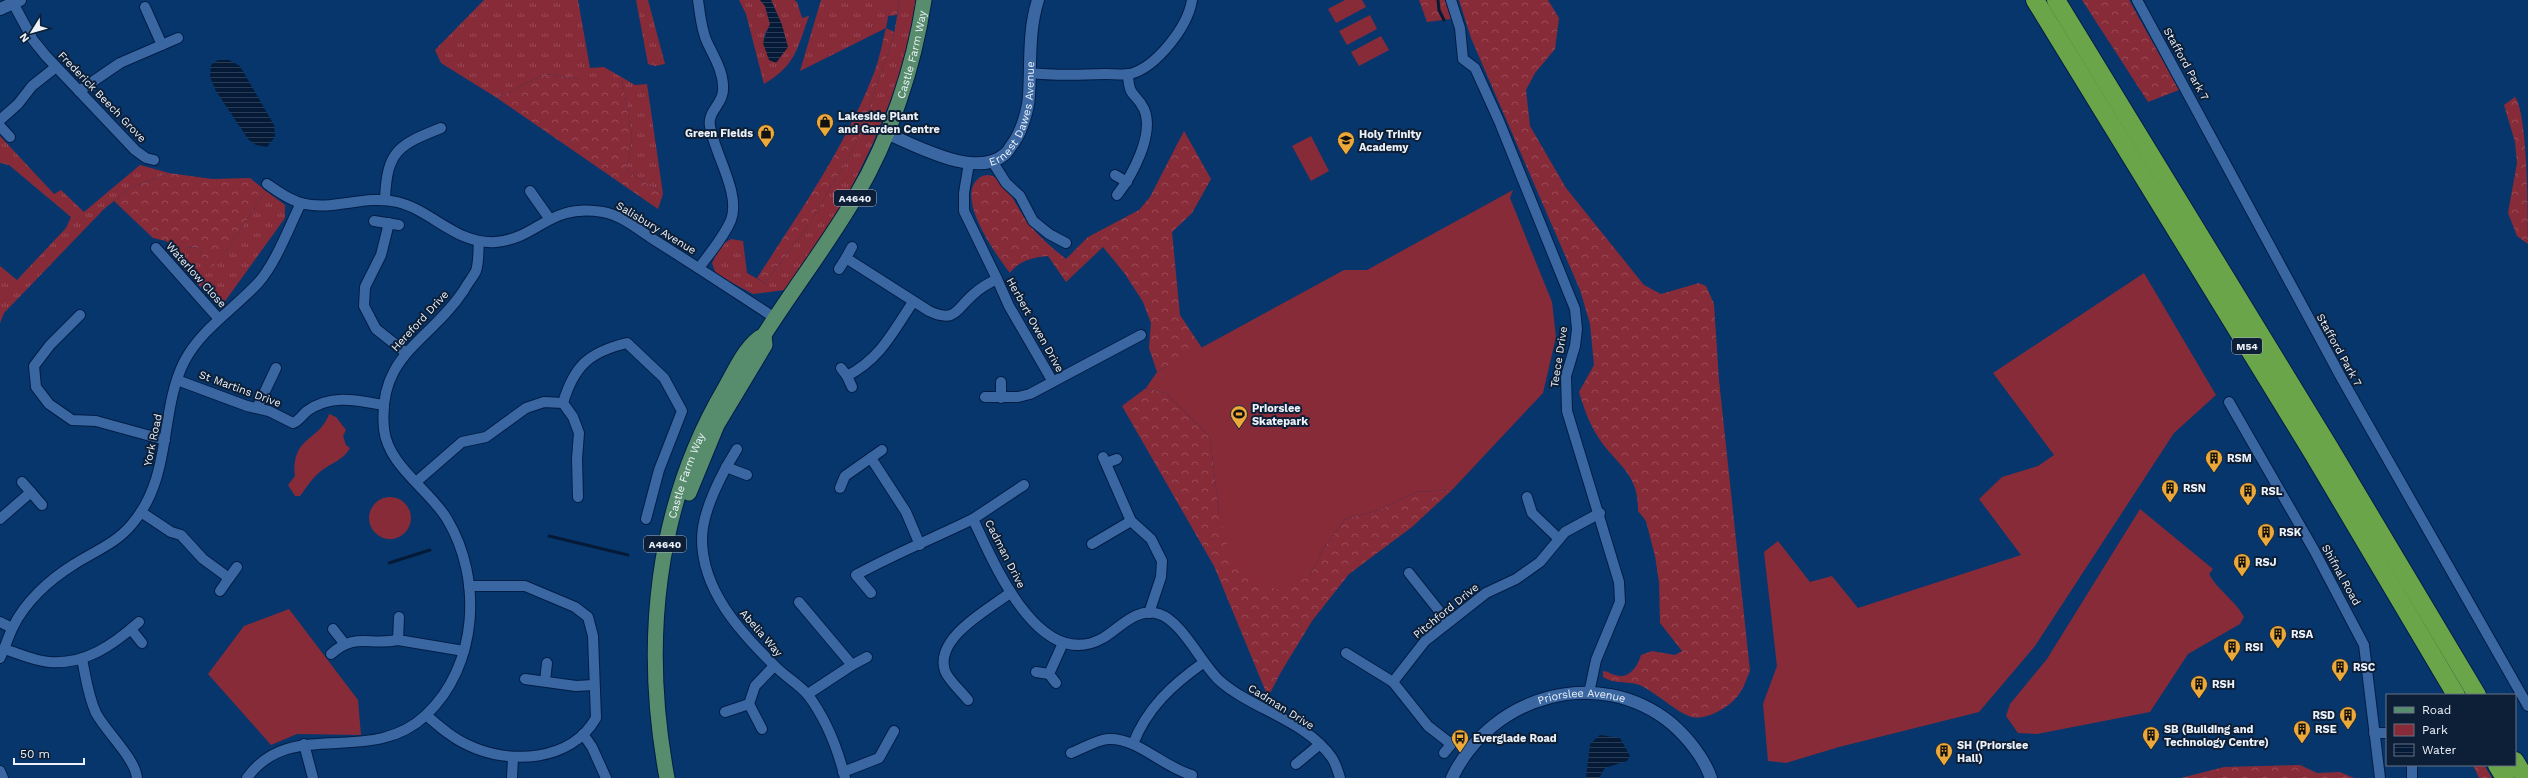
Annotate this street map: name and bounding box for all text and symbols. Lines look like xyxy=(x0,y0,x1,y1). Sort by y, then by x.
street label: Castle Farm Way xyxy=(894,9,929,100)
north arrow xyxy=(12,12,52,52)
street label: Stafford Park 7 xyxy=(2161,26,2211,102)
text: N xyxy=(17,31,32,45)
street label: Frederick Beech Grove xyxy=(55,49,149,145)
street label: Ernest Dawes Avenue xyxy=(987,61,1037,168)
place label: Lakeside Plant and Garden Centre xyxy=(838,110,940,136)
shop icon: Lakeside Plant and Garden Centre xyxy=(815,112,835,137)
shop icon: Green Fields xyxy=(756,123,776,148)
place label: Green Fields xyxy=(685,127,753,140)
place label: Holy Trinity Academy xyxy=(1359,128,1422,154)
school or university icon: Holy Trinity Academy xyxy=(1336,130,1356,155)
road number: A4640 xyxy=(834,190,876,206)
street label: Salisbury Avenue xyxy=(614,199,698,257)
street label: Waterlow Close xyxy=(163,240,229,310)
street label: Herbert Owen Drive xyxy=(1004,276,1066,374)
street label: Hereford Drive xyxy=(389,288,451,354)
street label: Stafford Park 7 xyxy=(2314,312,2364,388)
street label: Teece Drive xyxy=(1548,325,1570,389)
road number: M54 xyxy=(2232,338,2262,354)
street label: St Martins Drive xyxy=(197,368,283,410)
place label: Priorslee Skatepark xyxy=(1252,402,1308,428)
sports icon: Priorslee Skatepark xyxy=(1229,404,1249,429)
street label: York Road xyxy=(141,413,165,467)
street label: Castle Farm Way xyxy=(665,430,708,520)
building icon: RSM xyxy=(2204,448,2224,473)
place label: RSM xyxy=(2227,452,2252,465)
building icon: RSN xyxy=(2160,478,2180,503)
building icon: RSL xyxy=(2238,481,2258,506)
place label: RSN xyxy=(2183,482,2206,495)
place label: RSL xyxy=(2261,485,2283,498)
street label: Cadman Drive xyxy=(982,518,1028,590)
building icon: RSK xyxy=(2256,522,2276,547)
place label: RSK xyxy=(2279,526,2302,539)
road number: A4640 xyxy=(644,536,686,552)
street label: Shifnal Road xyxy=(2319,542,2363,608)
building icon: RSJ xyxy=(2232,552,2252,577)
place label: RSJ xyxy=(2255,556,2277,569)
street label: Pitchford Drive xyxy=(1411,581,1481,641)
street label: Abelia Way xyxy=(737,607,785,659)
building icon: RSA xyxy=(2268,624,2288,649)
place label: RSA xyxy=(2291,628,2314,641)
building icon: RSI xyxy=(2222,637,2242,662)
place label: RSI xyxy=(2245,641,2263,654)
building icon: RSC xyxy=(2330,657,2350,682)
place label: RSC xyxy=(2353,661,2376,674)
building icon: RSH xyxy=(2189,674,2209,699)
place label: RSH xyxy=(2212,678,2235,691)
street label: Cadman Drive xyxy=(1246,682,1316,732)
street label: Priorslee Avenue xyxy=(1536,686,1627,707)
legend xyxy=(2386,694,2516,766)
text: Road xyxy=(2422,703,2451,717)
building icon: RSD xyxy=(2338,705,2358,730)
place label: RSD xyxy=(2312,709,2335,722)
building icon: RSE xyxy=(2292,719,2312,744)
place label: SB (Building and Technology Centre) xyxy=(2164,723,2269,749)
place label: RSE xyxy=(2315,723,2337,736)
text: Park xyxy=(2422,723,2448,737)
building icon: SB (Building and Technology Centre) xyxy=(2141,725,2161,750)
bus stop icon: Everglade Road xyxy=(1450,728,1470,753)
place label: Everglade Road xyxy=(1473,732,1557,745)
place label: SH (Priorslee Hall) xyxy=(1957,739,2028,765)
scale bar xyxy=(14,740,84,766)
building icon: SH (Priorslee Hall) xyxy=(1934,741,1954,766)
text: Water xyxy=(2422,743,2457,757)
text: 50 m xyxy=(20,747,50,761)

